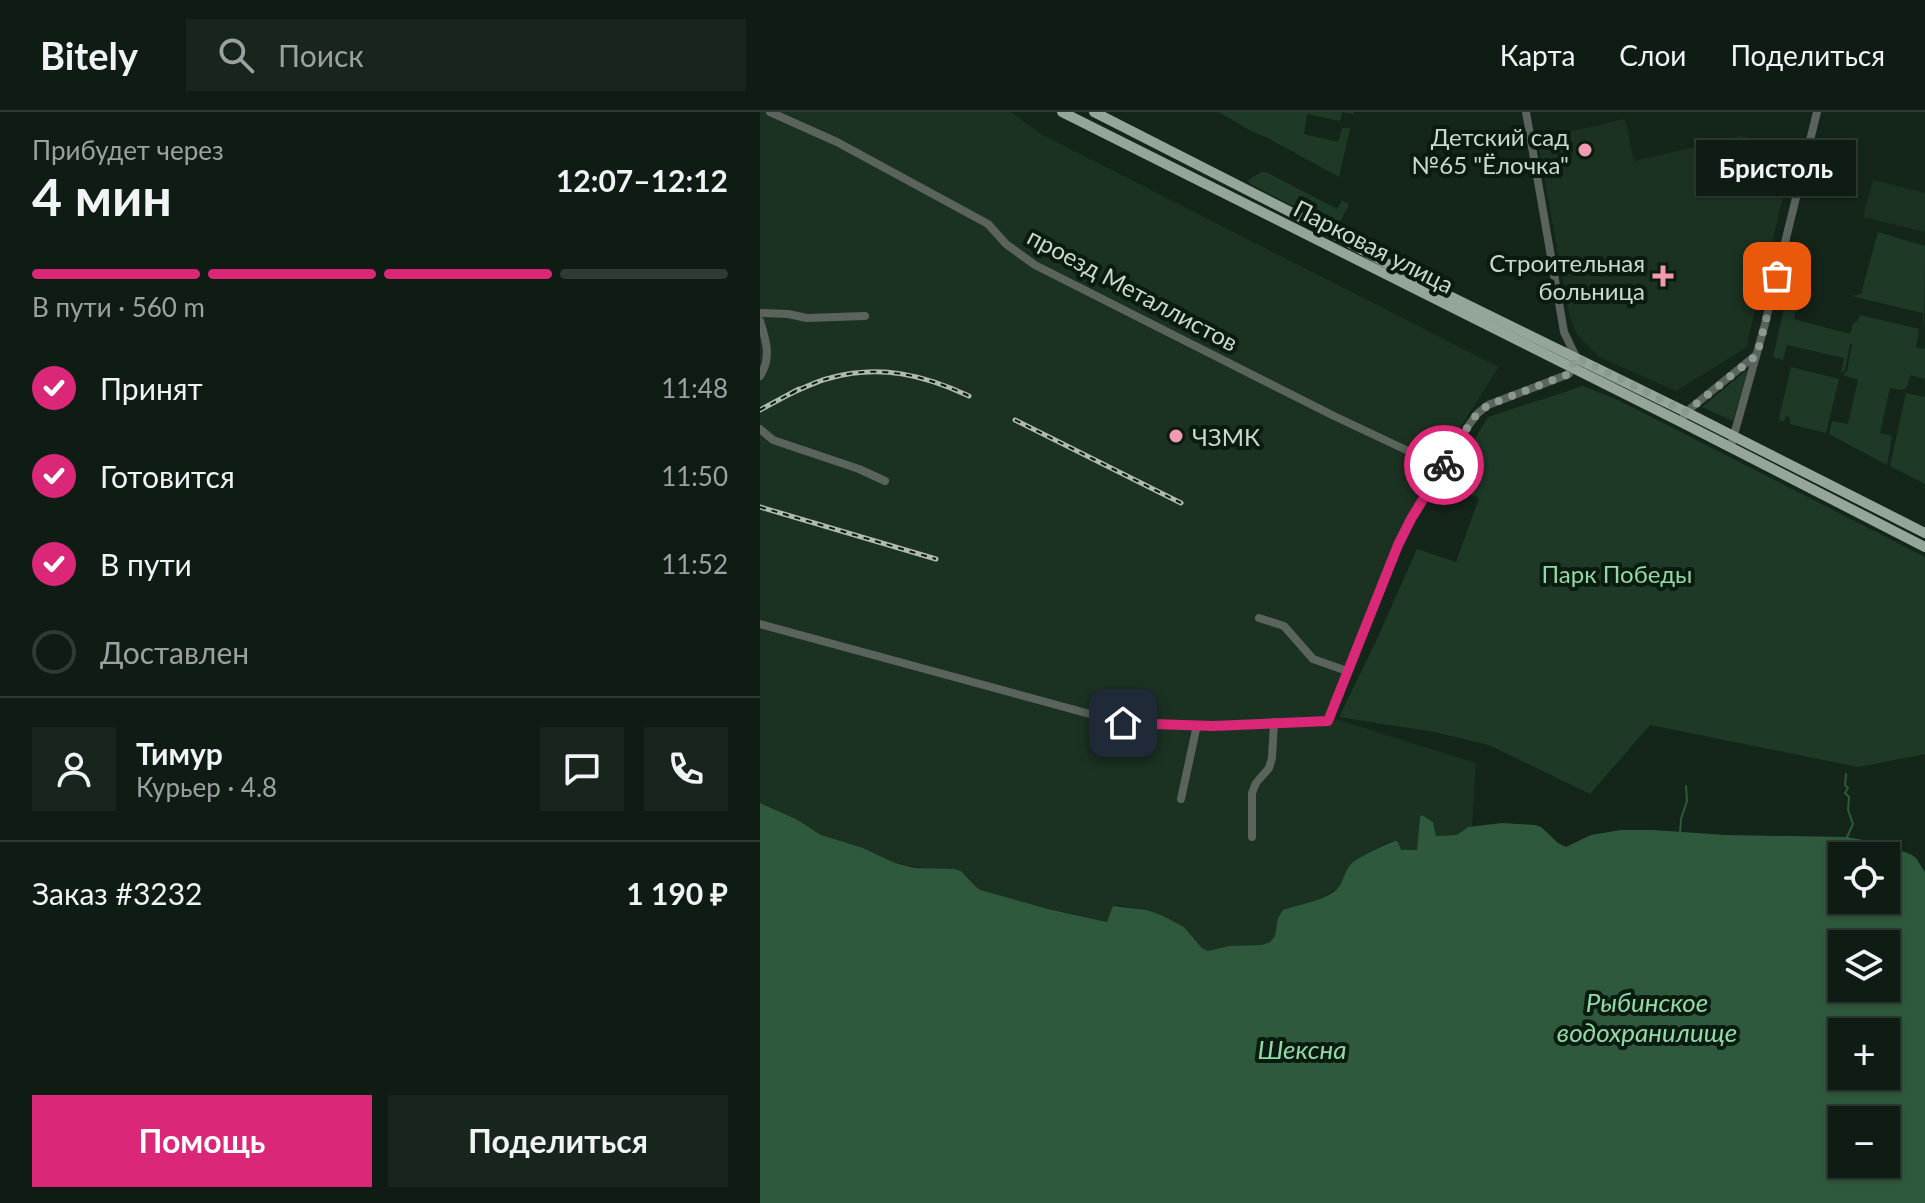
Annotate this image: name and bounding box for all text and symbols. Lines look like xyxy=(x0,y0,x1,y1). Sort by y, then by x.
search box xyxy=(186,19,746,91)
text: Bitely xyxy=(40,32,138,78)
icon: search xyxy=(214,33,258,77)
text: Поиск xyxy=(278,37,364,73)
text: Карта xyxy=(1500,38,1575,72)
text: Слои xyxy=(1619,38,1686,72)
text: Поделиться xyxy=(1730,38,1885,72)
place label: Детский сад №65 "Ёлочка" xyxy=(1411,122,1569,179)
text: Прибудет через xyxy=(32,134,224,166)
callout: Бристоль xyxy=(1697,140,1857,196)
marker: Детский сад №65 "Ёлочка" xyxy=(1576,141,1594,159)
text: Бристоль xyxy=(1719,152,1833,184)
text: 12:07–12:12 xyxy=(556,162,728,198)
text: 4 мин xyxy=(32,165,172,227)
street label: Парковая улица xyxy=(1289,193,1459,299)
street label: проезд Металлистов xyxy=(1023,221,1243,357)
pin xyxy=(1743,242,1811,310)
place label: Строительная больница xyxy=(1489,248,1645,305)
icon: bag xyxy=(1755,254,1799,298)
marker: Строительная больница xyxy=(1652,265,1674,287)
text: В пути · 560 m xyxy=(32,291,205,323)
icon: check xyxy=(32,366,76,410)
text: Принят xyxy=(100,370,203,406)
text: 11:48 xyxy=(661,372,728,404)
place label: ЧЗМК xyxy=(1192,422,1260,451)
courier xyxy=(1404,425,1484,505)
marker: ЧЗМК xyxy=(1167,427,1185,445)
icon: bike xyxy=(1422,443,1466,487)
icon: check xyxy=(32,454,76,498)
text: Готовится xyxy=(100,458,235,494)
text: 11:50 xyxy=(661,460,728,492)
icon: check xyxy=(32,542,76,586)
text: В пути xyxy=(100,546,192,582)
text: 11:52 xyxy=(661,548,728,580)
park label: Парк Победы xyxy=(1542,559,1692,588)
text: Доставлен xyxy=(100,634,249,670)
pin xyxy=(1089,689,1157,757)
icon: home xyxy=(1101,701,1145,745)
button: person xyxy=(32,727,116,811)
button: chat xyxy=(540,727,624,811)
button: phone xyxy=(644,727,728,811)
text: Тимур xyxy=(136,735,223,771)
text: Курьер · 4.8 xyxy=(136,771,277,803)
map controls xyxy=(1828,842,1900,1178)
button: locate xyxy=(1828,842,1900,914)
text: Заказ #3232 xyxy=(32,875,203,911)
text: 1 190 ₽ xyxy=(626,875,728,911)
button: layers xyxy=(1828,930,1900,1002)
water label: Рыбинское водохранилище xyxy=(1557,986,1737,1048)
button: + xyxy=(1828,1018,1900,1090)
water label: Шексна xyxy=(1258,1033,1346,1065)
button: Помощь xyxy=(32,1095,372,1187)
button: Поделиться xyxy=(388,1095,728,1187)
button: − xyxy=(1828,1106,1900,1178)

